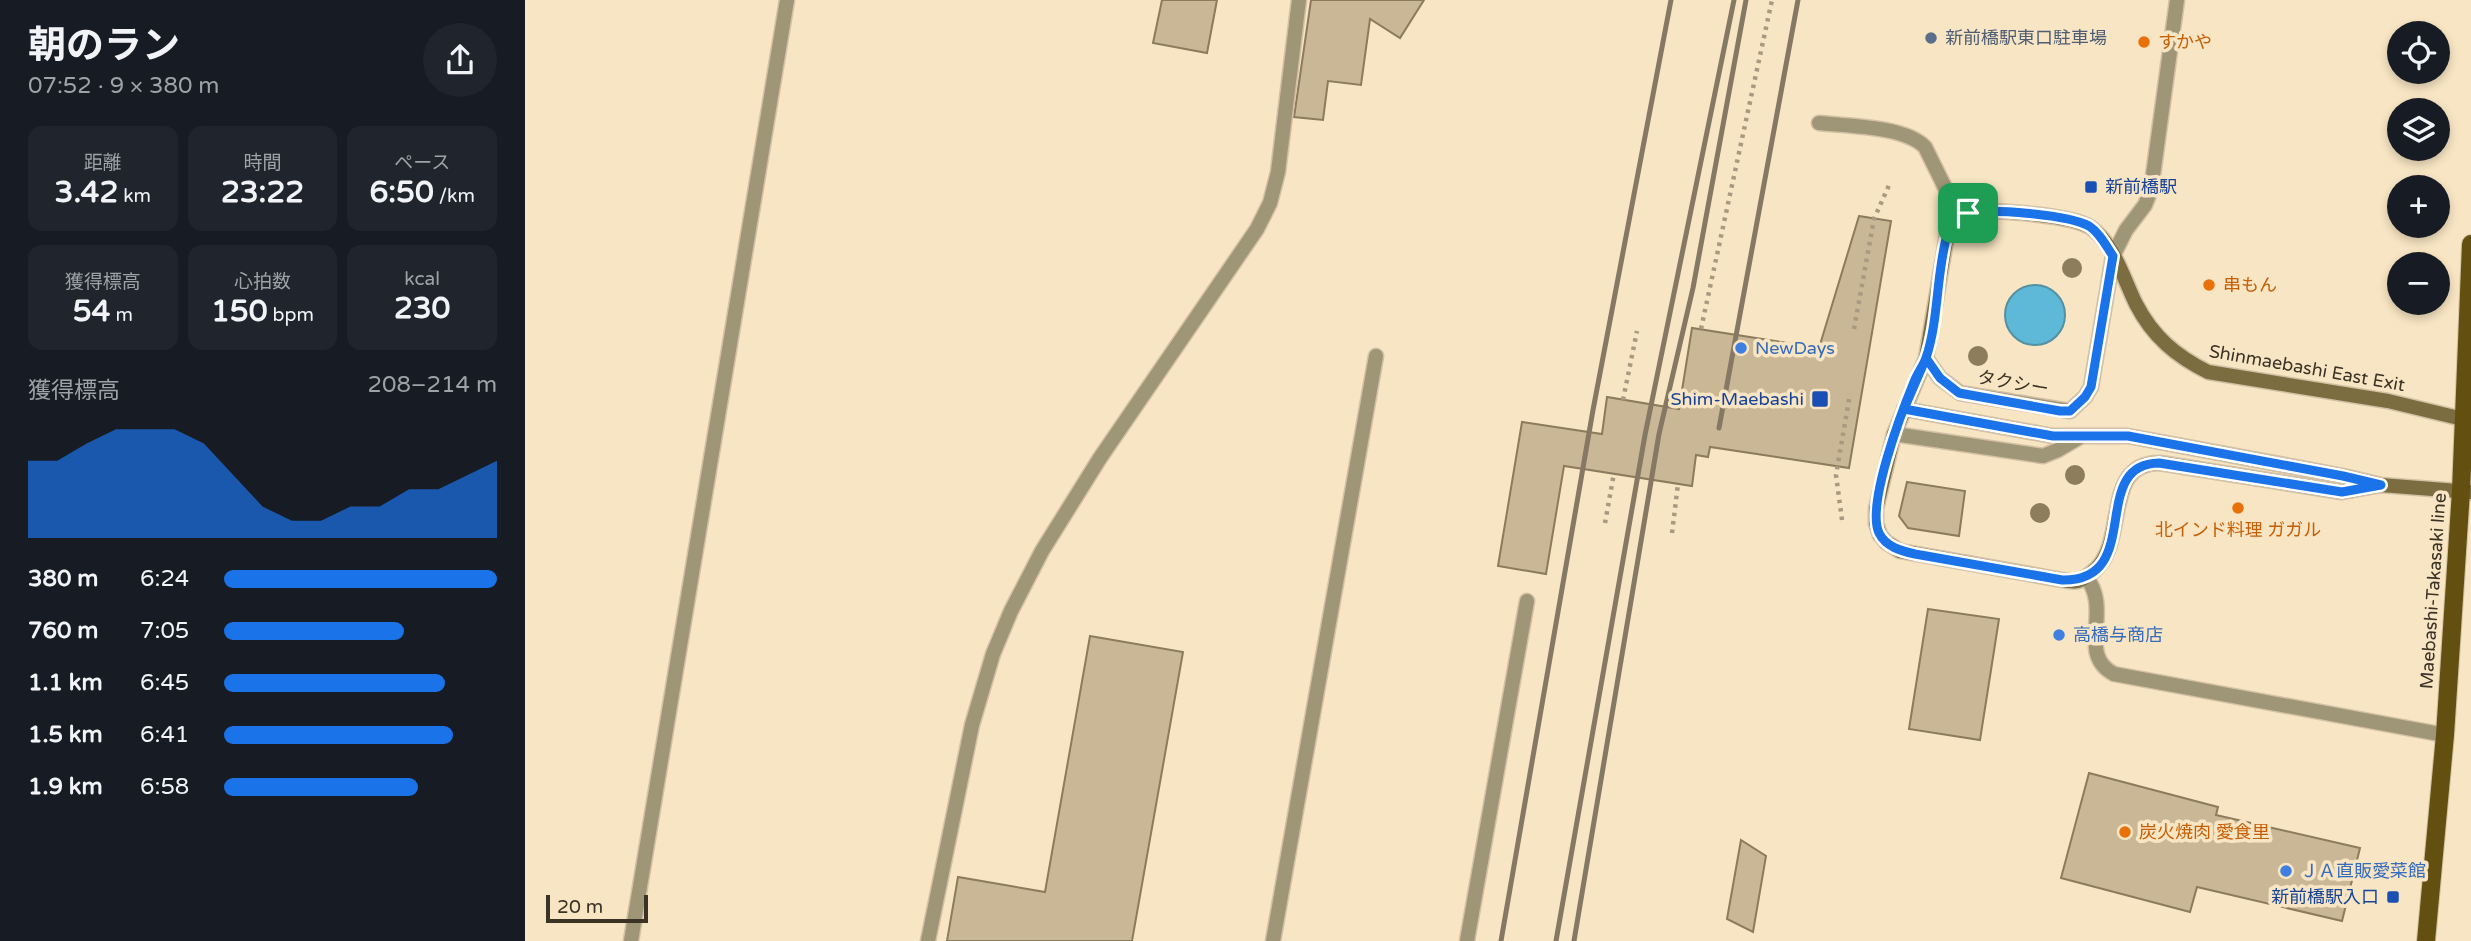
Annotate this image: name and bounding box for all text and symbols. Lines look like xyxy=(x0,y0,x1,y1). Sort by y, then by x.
map controls xyxy=(2387,21,2450,315)
button: locate xyxy=(2387,21,2450,84)
text: 朝のラン xyxy=(28,23,180,69)
button: share xyxy=(423,23,497,97)
place label: 新前橋駅東口駐車場 xyxy=(1945,27,2107,49)
marker: 新前橋駅東口駐車場 xyxy=(1923,30,1939,46)
place label: すかや xyxy=(2158,31,2212,53)
marker: すかや xyxy=(2136,34,2152,50)
text: 07:52 · 9 × 380 m xyxy=(28,72,219,100)
button: layers xyxy=(2387,98,2450,161)
text: 距離 xyxy=(84,152,122,174)
text: 時間 xyxy=(243,152,282,174)
text: ペース xyxy=(394,152,450,174)
text: 3.42 xyxy=(55,174,118,211)
text: 23:22 xyxy=(221,174,304,211)
text: 6:50 xyxy=(369,174,434,211)
button: + xyxy=(2387,175,2450,238)
place label: 新前橋駅 xyxy=(2105,176,2177,198)
marker: 新前橋駅 xyxy=(2083,179,2099,195)
pin xyxy=(1938,183,1998,243)
text: km xyxy=(118,185,151,207)
text: /km xyxy=(434,185,475,207)
icon: arrive xyxy=(1949,194,1987,232)
button: − xyxy=(2387,252,2450,315)
text: kcal xyxy=(404,268,440,290)
text: 獲得標高 xyxy=(65,271,141,293)
text: 心拍数 xyxy=(234,271,291,293)
place label: 串もん xyxy=(2223,274,2277,296)
marker: 串もん xyxy=(2201,277,2217,293)
text: 230 xyxy=(394,290,450,327)
text: 54 xyxy=(73,293,110,330)
text: 150 xyxy=(211,293,268,330)
text: m xyxy=(110,304,133,326)
text: bpm xyxy=(268,304,314,326)
place label: NewDays xyxy=(1755,337,1835,359)
marker: NewDays xyxy=(1733,340,1749,356)
street label: Shinmaebashi East Exit xyxy=(2207,340,2407,396)
street label: タクシー xyxy=(1976,366,2050,400)
text: 208–214 m xyxy=(368,371,497,399)
text: 獲得標高 xyxy=(28,377,120,405)
place label: Shim-Maebashi xyxy=(1670,388,1804,410)
marker: Shim-Maebashi xyxy=(1810,389,1830,409)
street label: Maebashi-Takasaki line xyxy=(2415,492,2451,690)
marker: 北インド料理 ガガル xyxy=(2230,500,2246,516)
place label: 北インド料理 ガガル xyxy=(2155,519,2321,541)
text: 380 m xyxy=(28,565,98,593)
text: 6:24 xyxy=(140,565,189,593)
text: 760 m xyxy=(28,617,98,645)
text: 7:05 xyxy=(140,617,189,645)
place label: 高橋与商店 xyxy=(2073,624,2163,646)
marker: 高橋与商店 xyxy=(2051,627,2067,643)
text: 1.1 km xyxy=(28,669,103,697)
text: 6:45 xyxy=(140,669,189,697)
text: 1.5 km xyxy=(28,721,103,749)
text: 6:41 xyxy=(140,721,189,749)
text: 1.9 km xyxy=(28,773,103,801)
text: 6:58 xyxy=(140,773,189,801)
place label: 炭火焼肉 愛食里 xyxy=(2139,821,2270,843)
marker: 炭火焼肉 愛食里 xyxy=(2117,824,2133,840)
place label: ＪＡ直販愛菜館 xyxy=(2300,860,2426,882)
marker: ＪＡ直販愛菜館 xyxy=(2278,863,2294,879)
place label: 新前橋駅入口 xyxy=(2271,886,2379,908)
marker: 新前橋駅入口 xyxy=(2385,889,2401,905)
scale bar xyxy=(546,892,647,924)
text: 20 m xyxy=(557,896,603,918)

